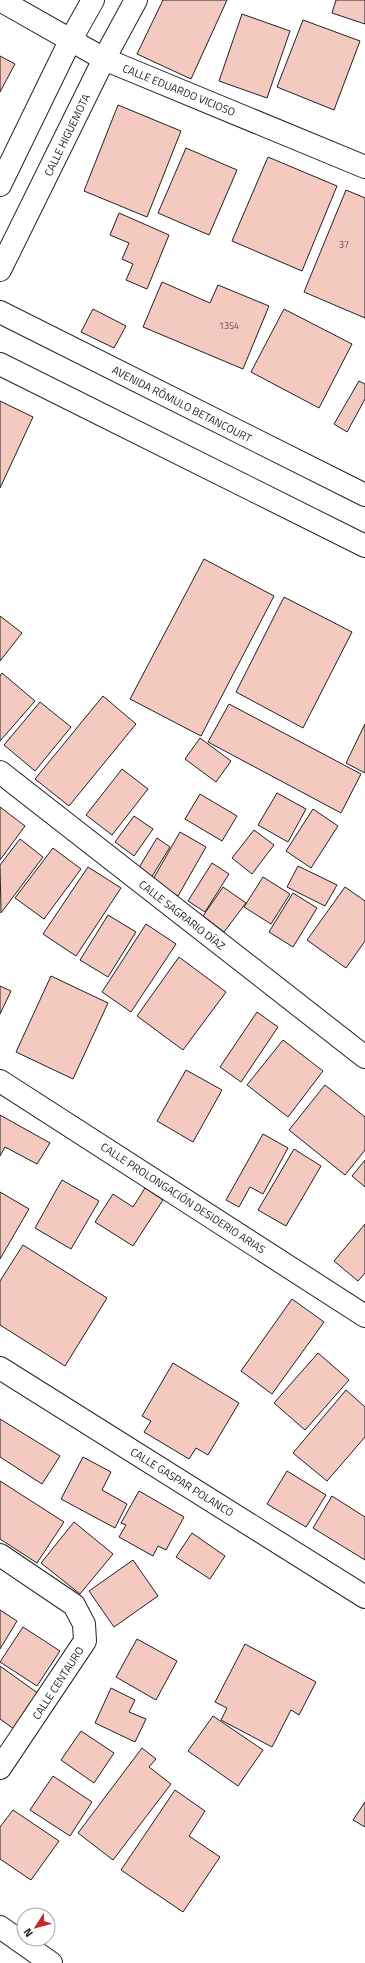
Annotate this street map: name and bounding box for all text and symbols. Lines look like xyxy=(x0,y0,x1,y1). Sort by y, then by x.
street label: CALLE EDUARDO VICIOSO xyxy=(120,60,238,120)
street label: CALLE HIGUEMOTA xyxy=(40,91,94,179)
house number: 37 xyxy=(339,238,349,251)
house number: 1354 xyxy=(219,319,239,332)
street label: AVENIDA RÓMULO BETANCOURT xyxy=(109,362,255,446)
street label: CALLE SAGRARIO DÍAZ xyxy=(136,876,228,954)
street label: CALLE PROLONGACIÓN DESIDERIO ARIAS xyxy=(97,1139,269,1257)
street label: CALLE GASPAR POLANCO xyxy=(127,1444,237,1520)
street label: CALLE CENTAURO xyxy=(28,1643,88,1723)
north arrow xyxy=(16,1907,56,1947)
text: N xyxy=(19,1925,37,1941)

